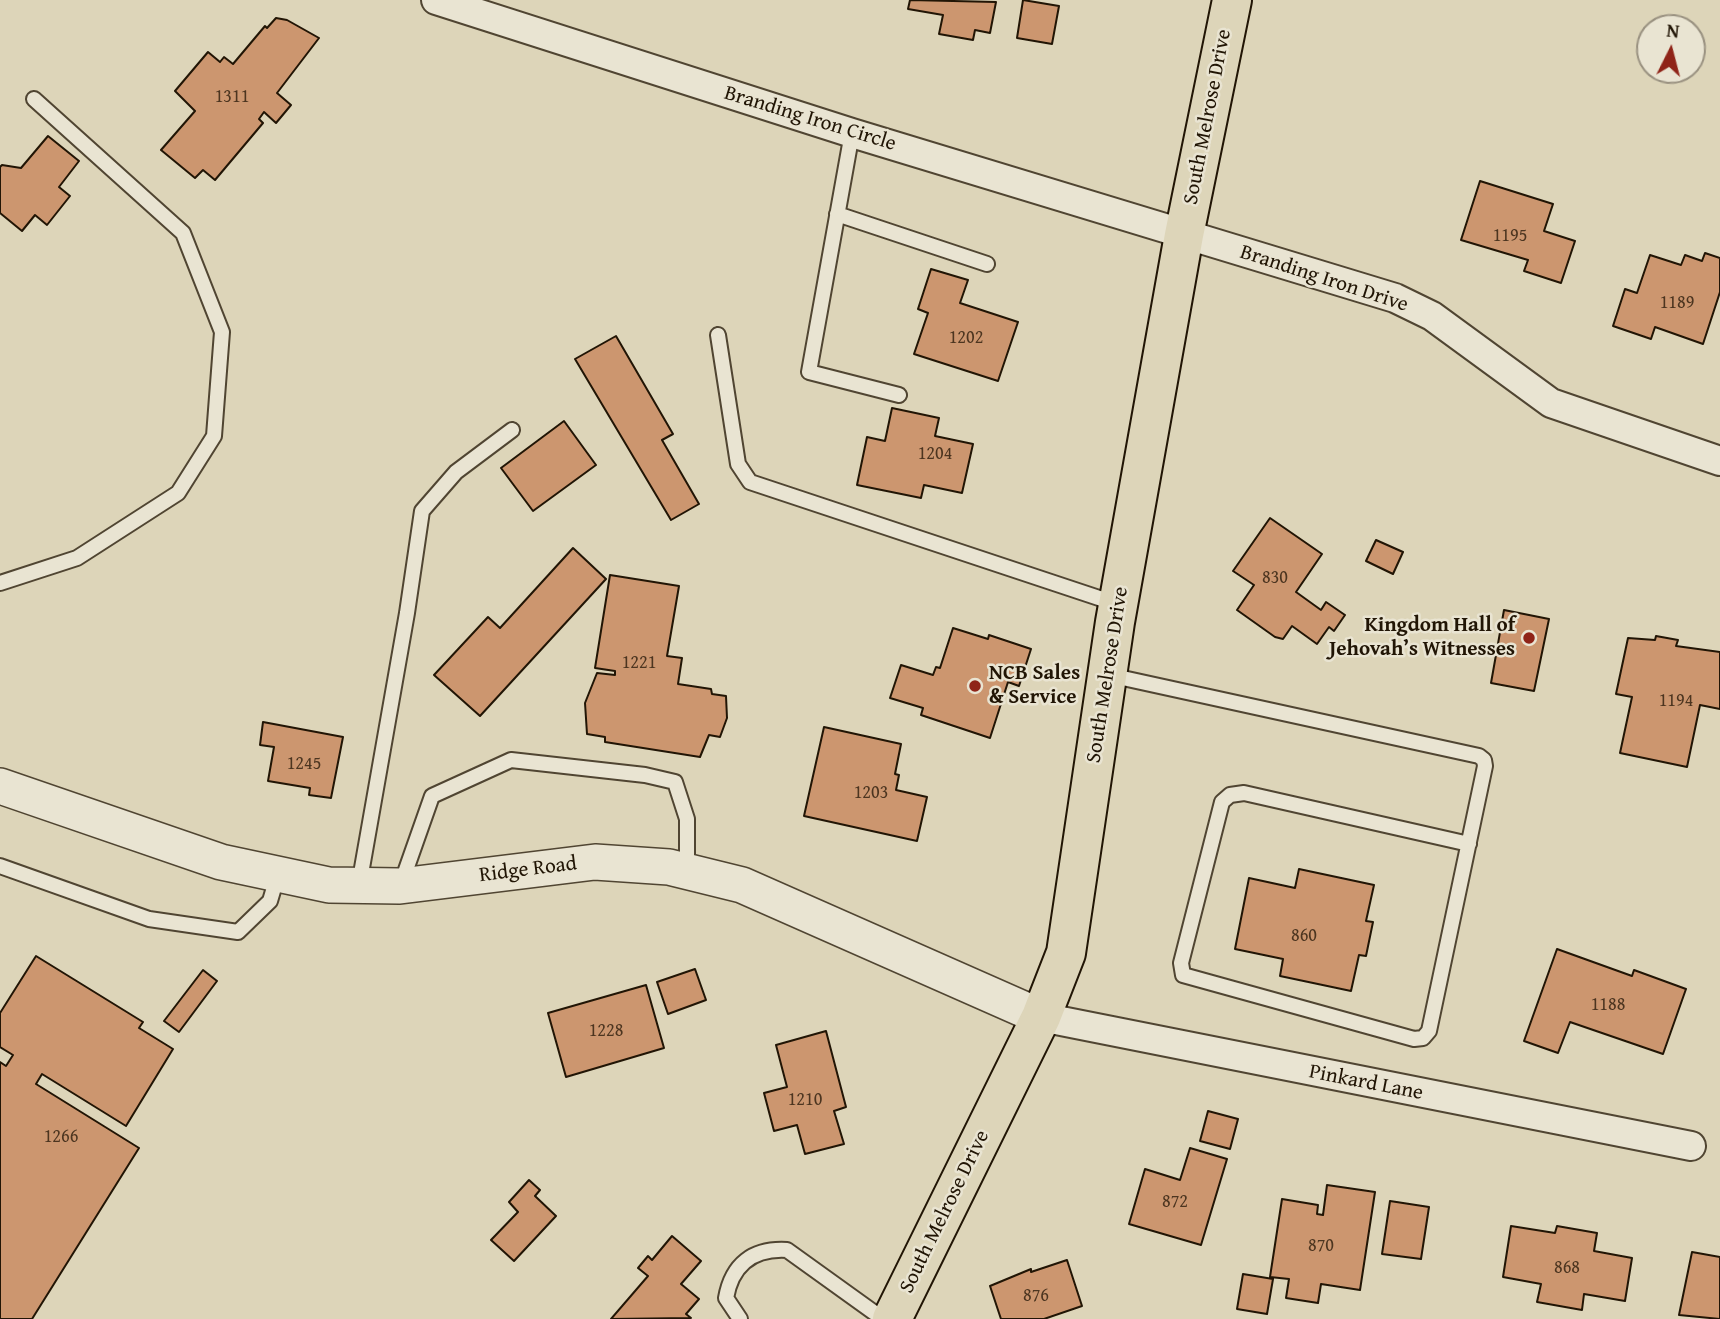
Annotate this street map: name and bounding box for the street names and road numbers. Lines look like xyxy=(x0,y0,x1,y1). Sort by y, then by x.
street label: South Melrose Drive xyxy=(1179,27,1237,207)
street label: Branding Iron Circle xyxy=(721,81,899,157)
street label: Branding Iron Drive xyxy=(1237,240,1411,318)
street label: South Melrose Drive xyxy=(1082,585,1134,765)
street label: Ridge Road xyxy=(478,852,578,888)
street label: Pinkard Lane xyxy=(1307,1060,1425,1106)
street label: South Melrose Drive xyxy=(895,1126,995,1298)

